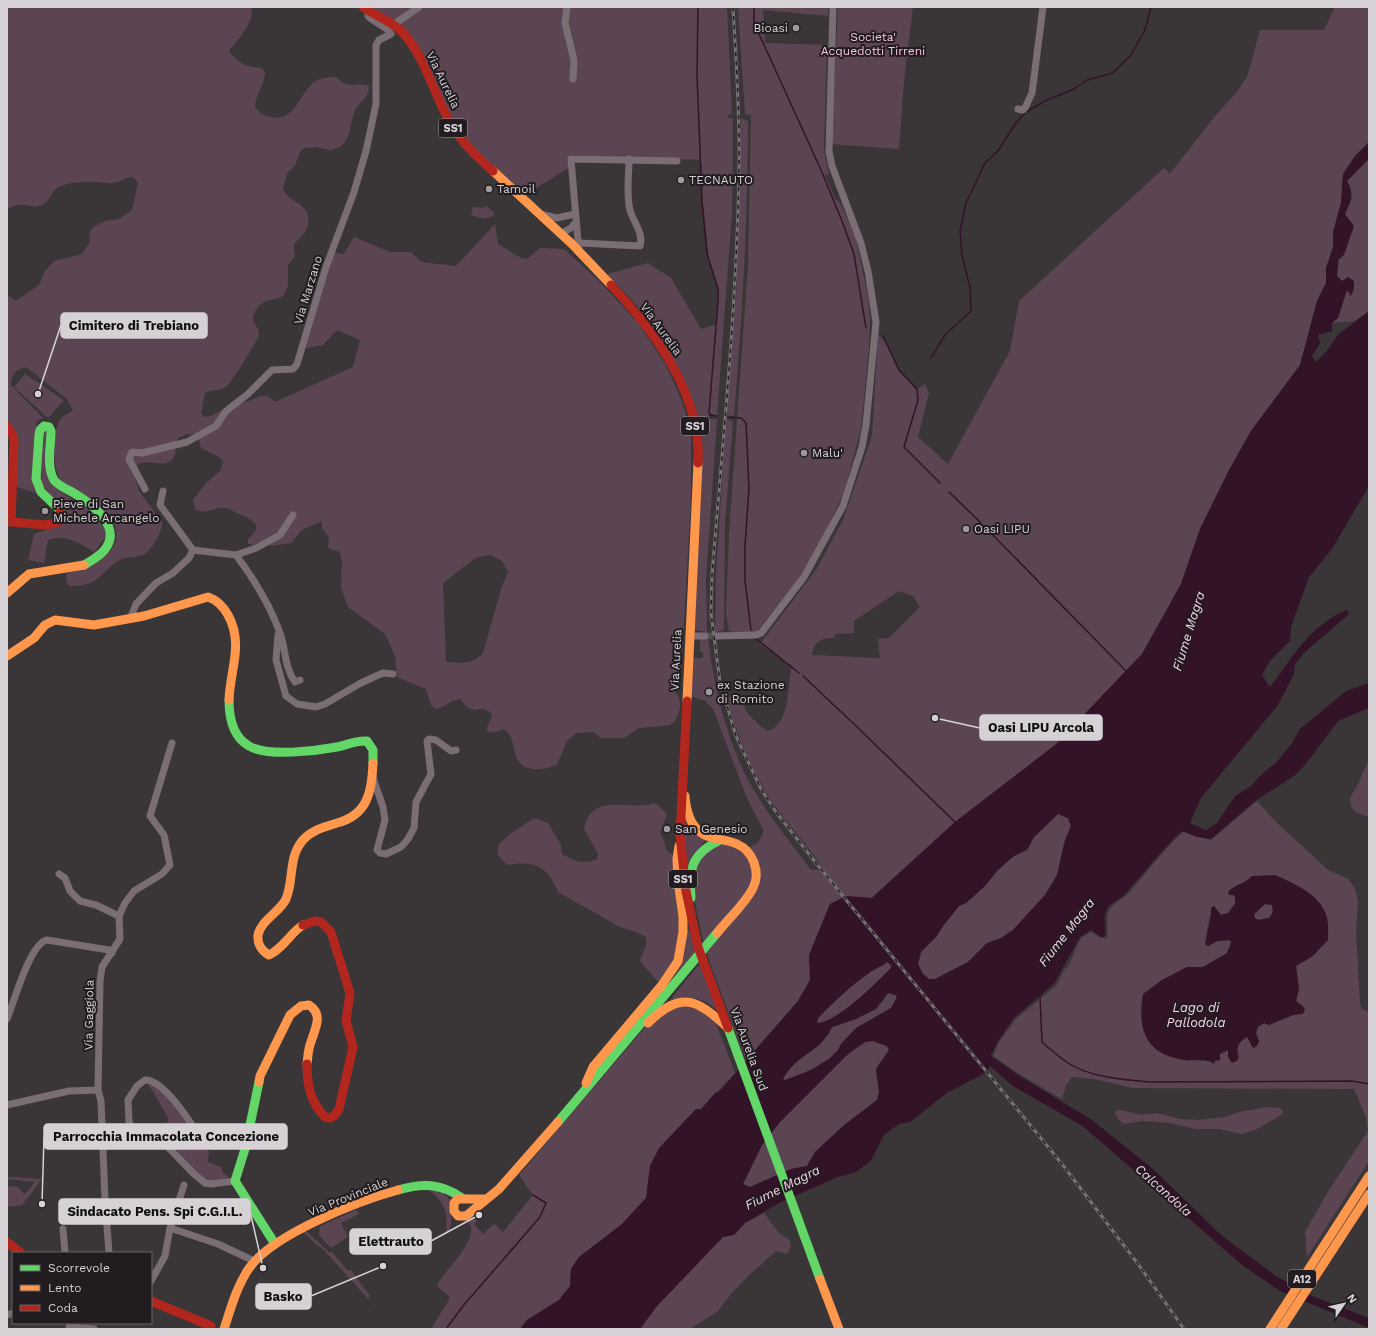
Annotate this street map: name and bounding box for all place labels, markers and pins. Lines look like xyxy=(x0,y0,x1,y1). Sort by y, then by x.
place label: Bioasi xyxy=(753,21,788,35)
marker: Bioasi xyxy=(791,23,801,33)
place label: TECNAUTO xyxy=(689,173,753,187)
marker: TECNAUTO xyxy=(676,175,686,185)
place label: Tamoil xyxy=(497,182,536,196)
marker: Tamoil xyxy=(484,184,494,194)
callout: Cimitero di Trebiano xyxy=(61,313,207,338)
place label: Malu' xyxy=(812,446,843,460)
marker: Malu' xyxy=(799,448,809,458)
place label: Pieve di San Michele Arcangelo xyxy=(53,497,159,525)
marker: Pieve di San Michele Arcangelo xyxy=(40,506,50,516)
place label: Oasi LIPU xyxy=(974,522,1030,536)
marker: Oasi LIPU xyxy=(961,524,971,534)
place label: ex Stazione di Romito xyxy=(717,678,785,706)
marker: ex Stazione di Romito xyxy=(704,687,714,697)
callout: Oasi LIPU Arcola xyxy=(980,715,1102,740)
place label: San Genesio xyxy=(675,822,748,836)
marker: San Genesio xyxy=(662,824,672,834)
callout: Parrocchia Immacolata Concezione xyxy=(44,1124,287,1149)
callout: Sindacato Pens. Spi C.G.I.L. xyxy=(59,1199,250,1224)
callout: Elettrauto xyxy=(350,1229,431,1254)
callout: Basko xyxy=(256,1284,311,1309)

